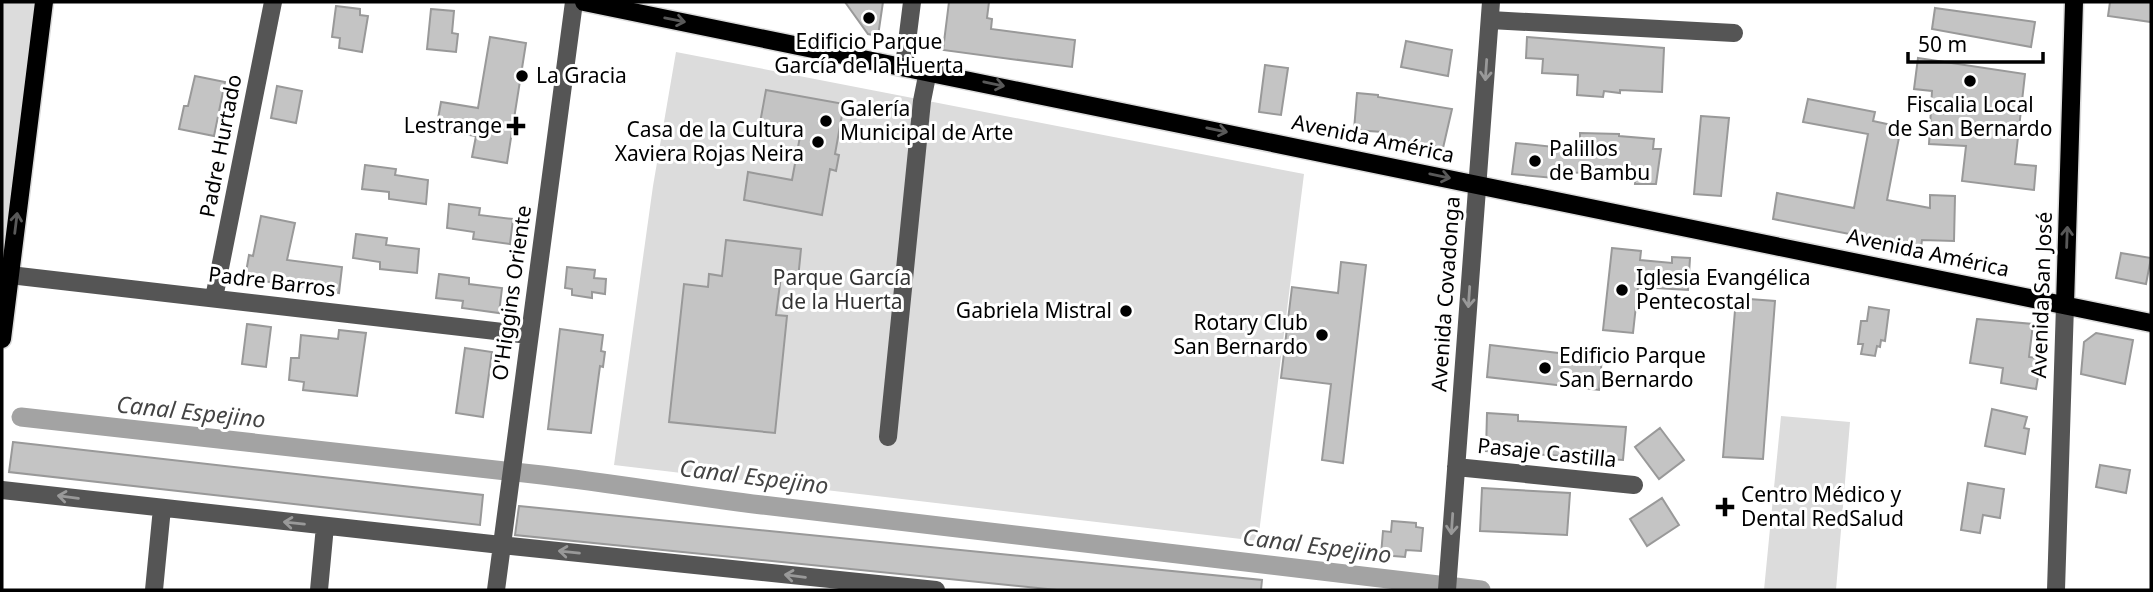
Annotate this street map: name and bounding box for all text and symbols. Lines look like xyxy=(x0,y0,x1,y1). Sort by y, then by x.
marker: Edificio Parque García de la Huerta xyxy=(861,10,877,26)
one-way arrow xyxy=(663,14,686,28)
scale bar xyxy=(1908,21,2043,65)
place label: Edificio Parque García de la Huerta xyxy=(774,27,964,79)
text: 50 m xyxy=(1918,30,1967,58)
one-way arrow xyxy=(1479,58,1492,81)
place label: La Gracia xyxy=(536,61,627,89)
marker: La Gracia xyxy=(514,68,530,84)
street label: Padre Hurtado xyxy=(192,72,248,220)
marker: Fiscalia Local de San Bernardo xyxy=(1962,73,1978,89)
one-way arrow xyxy=(982,78,1005,92)
place label: Fiscalia Local de San Bernardo xyxy=(1888,90,2052,142)
place label: Galería Municipal de Arte xyxy=(840,94,1013,146)
street label: Avenida América xyxy=(1289,107,1457,169)
place label: Lestrange xyxy=(404,111,502,139)
marker: Galería Municipal de Arte xyxy=(818,113,834,129)
place label: Casa de la Cultura Xaviera Rojas Neira xyxy=(615,115,804,167)
marker: Lestrange xyxy=(508,118,524,134)
one-way arrow xyxy=(1205,124,1228,138)
marker: Casa de la Cultura Xaviera Rojas Neira xyxy=(810,134,826,150)
place label: Palillos de Bambu xyxy=(1549,134,1650,186)
marker: Palillos de Bambu xyxy=(1527,153,1543,169)
one-way arrow xyxy=(1428,169,1451,183)
street label: Avenida Covadonga xyxy=(1424,195,1466,393)
street label: O'Higgins Oriente xyxy=(485,203,537,382)
street label: Avenida San José xyxy=(2024,211,2058,379)
one-way arrow xyxy=(10,212,23,234)
street label: Avenida América xyxy=(1844,221,2012,283)
one-way arrow xyxy=(2060,225,2074,248)
street label: Padre Barros xyxy=(207,259,337,303)
park label: Parque García de la Huerta xyxy=(773,263,911,315)
place label: Iglesia Evangélica Pentecostal xyxy=(1636,263,1811,315)
marker: Iglesia Evangélica Pentecostal xyxy=(1614,282,1630,298)
one-way arrow xyxy=(1462,285,1475,307)
place label: Gabriela Mistral xyxy=(956,296,1112,324)
marker: Gabriela Mistral xyxy=(1118,303,1134,319)
place label: Rotary Club San Bernardo xyxy=(1173,308,1308,360)
marker: Rotary Club San Bernardo xyxy=(1314,327,1330,343)
place label: Edificio Parque San Bernardo xyxy=(1559,341,1706,393)
marker: Edificio Parque San Bernardo xyxy=(1537,360,1553,376)
water label: Canal Espejino xyxy=(115,387,267,435)
street label: Pasaje Castilla xyxy=(1476,431,1618,473)
water label: Canal Espejino xyxy=(678,451,830,501)
place label: Centro Médico y Dental RedSalud xyxy=(1741,480,1904,532)
one-way arrow xyxy=(57,491,80,504)
marker: Centro Médico y Dental RedSalud xyxy=(1715,497,1735,517)
one-way arrow xyxy=(1445,512,1458,534)
one-way arrow xyxy=(283,516,306,529)
water label: Canal Espejino xyxy=(1241,520,1393,570)
one-way arrow xyxy=(558,545,581,558)
one-way arrow xyxy=(784,569,807,582)

